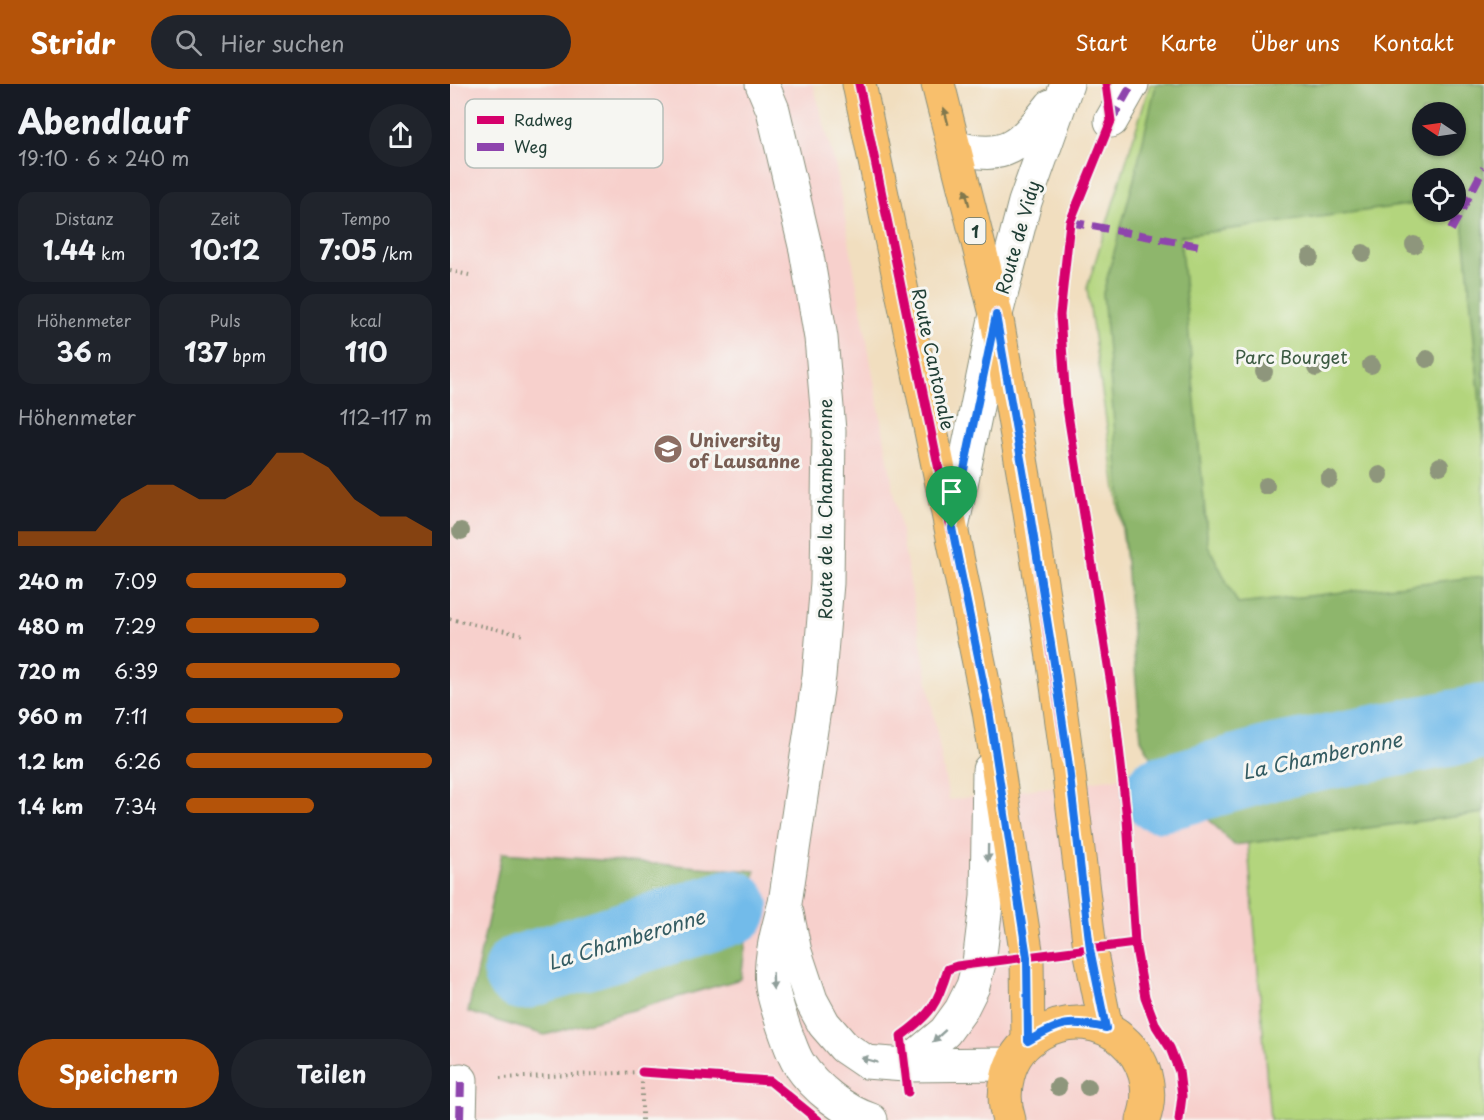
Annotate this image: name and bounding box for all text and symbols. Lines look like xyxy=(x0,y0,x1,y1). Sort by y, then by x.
search box xyxy=(151,15,571,69)
text: Stridr xyxy=(30,21,115,64)
icon: search xyxy=(172,26,205,59)
text: Hier suchen xyxy=(220,26,345,59)
text: Start xyxy=(1075,26,1127,58)
text: Karte xyxy=(1160,26,1217,58)
text: Über uns xyxy=(1250,26,1340,58)
text: Kontakt xyxy=(1373,26,1454,58)
text: Abendlauf xyxy=(18,95,189,145)
legend xyxy=(465,99,663,168)
north arrow xyxy=(1412,102,1466,156)
map controls xyxy=(1412,102,1466,222)
button: share xyxy=(369,104,432,167)
text: Radweg xyxy=(514,107,573,131)
one-way arrow xyxy=(941,107,951,125)
text: Weg xyxy=(514,134,547,158)
text: 19:10 · 6 × 240 m xyxy=(18,143,189,173)
button: locate xyxy=(1412,168,1466,222)
street label: Route de Vidy xyxy=(988,177,1046,297)
one-way arrow xyxy=(961,187,971,206)
text: Distanz xyxy=(55,206,113,230)
text: Zeit xyxy=(210,206,240,230)
text: Tempo xyxy=(342,206,390,230)
road number: 1 xyxy=(964,218,986,244)
text: 1.44 xyxy=(43,230,96,269)
text: 10:12 xyxy=(190,230,260,269)
text: 7:05 xyxy=(319,230,377,269)
text: km xyxy=(96,241,125,265)
text: /km xyxy=(377,241,413,265)
street label: Route Cantonale xyxy=(906,285,962,433)
text: Höhenmeter xyxy=(37,308,131,332)
text: Puls xyxy=(210,308,240,332)
text: kcal xyxy=(350,308,382,332)
text: 36 xyxy=(56,332,92,371)
text: 137 xyxy=(184,332,228,371)
text: 110 xyxy=(345,332,387,371)
text: m xyxy=(92,343,112,367)
text: bpm xyxy=(228,343,266,367)
park label: Parc Bourget xyxy=(1234,343,1348,370)
street label: Route de la Chamberonne xyxy=(811,398,838,620)
text: Höhenmeter xyxy=(18,402,136,432)
text: 112–117 m xyxy=(340,402,432,432)
place label: University of Lausanne xyxy=(689,426,800,474)
school or university icon: University of Lausanne xyxy=(652,433,684,465)
pin xyxy=(926,466,977,528)
icon: arrive xyxy=(935,475,968,508)
text: 240 m xyxy=(18,566,84,596)
text: 7:09 xyxy=(114,566,157,596)
text: 480 m xyxy=(18,611,84,641)
text: 7:29 xyxy=(114,611,156,641)
text: 720 m xyxy=(18,656,80,686)
text: 6:39 xyxy=(114,656,158,686)
text: 960 m xyxy=(18,701,83,731)
text: 7:11 xyxy=(114,701,148,731)
water label: La Chamberonne xyxy=(1239,723,1406,787)
text: 1.2 km xyxy=(18,746,84,776)
text: 6:26 xyxy=(114,746,161,776)
text: 1.4 km xyxy=(18,791,84,821)
text: 7:34 xyxy=(114,791,157,821)
one-way arrow xyxy=(983,844,993,863)
water label: La Chamberonne xyxy=(544,901,709,977)
one-way arrow xyxy=(769,972,778,991)
one-way arrow xyxy=(932,1029,947,1042)
button: Speichern xyxy=(18,1039,219,1108)
button: Teilen xyxy=(231,1039,432,1108)
one-way arrow xyxy=(860,1055,878,1064)

